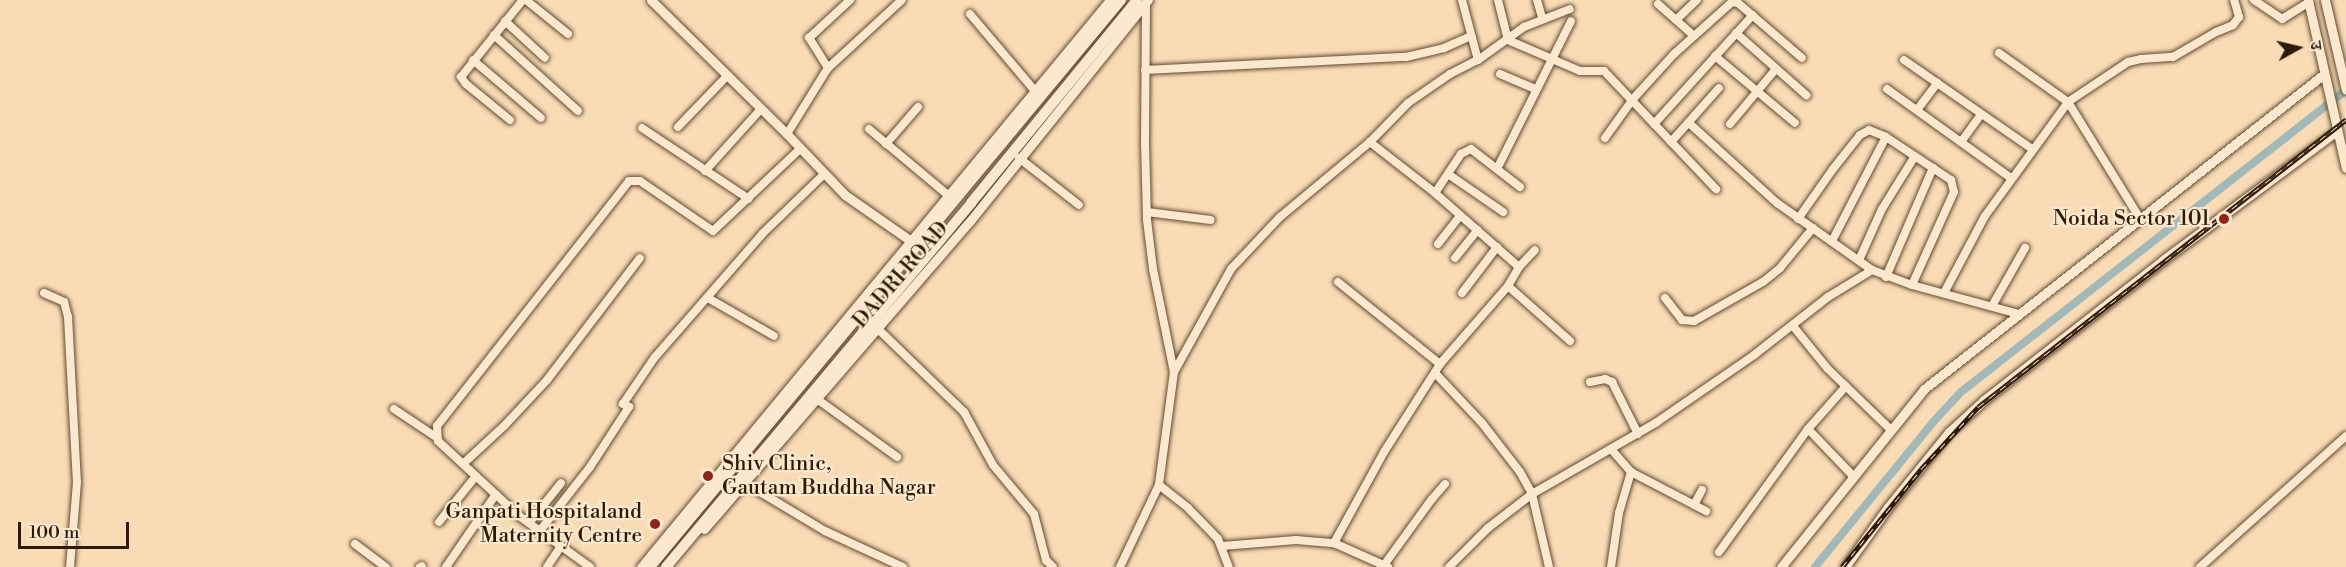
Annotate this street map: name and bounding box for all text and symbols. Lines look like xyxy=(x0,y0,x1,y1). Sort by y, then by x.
north arrow xyxy=(2268,18,2328,78)
text: उ xyxy=(2305,40,2326,51)
place label: Noida Sector 101 xyxy=(2053,206,2210,232)
marker: Noida Sector 101 xyxy=(2215,210,2233,228)
street label: DADRI ROAD xyxy=(848,216,954,334)
place label: Shiv Clinic, Gautam Buddha Nagar xyxy=(722,451,936,501)
marker: Shiv Clinic, Gautam Buddha Nagar xyxy=(699,467,717,485)
place label: Ganpati Hospitaland Maternity Centre xyxy=(446,499,642,549)
scale bar xyxy=(21,510,132,548)
marker: Ganpati Hospitaland Maternity Centre xyxy=(646,515,664,533)
text: 100 m xyxy=(29,521,80,544)

